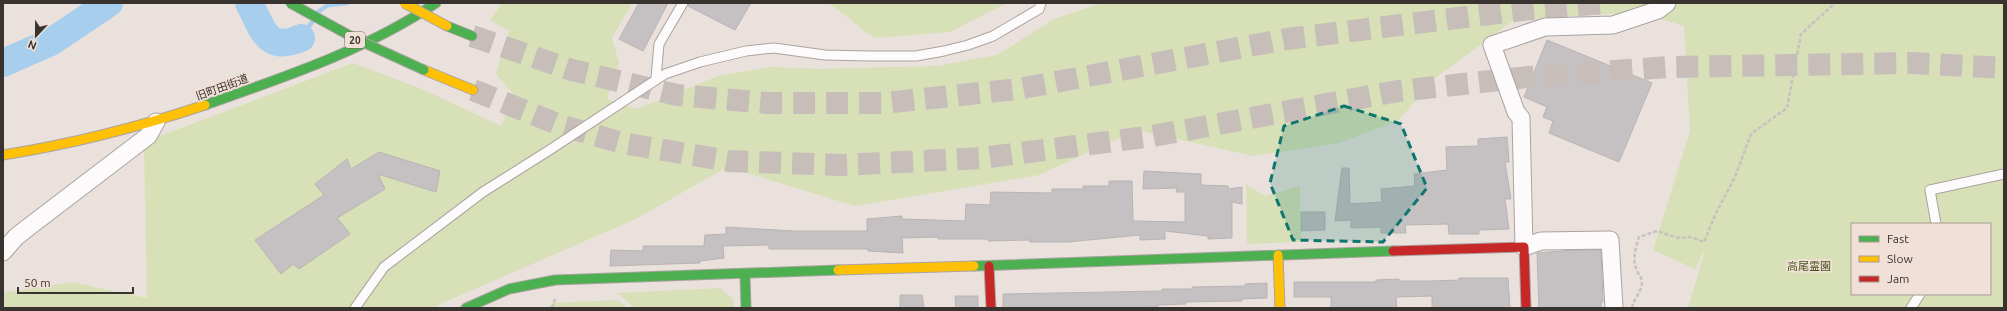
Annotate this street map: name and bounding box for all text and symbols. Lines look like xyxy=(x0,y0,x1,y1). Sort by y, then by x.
north arrow xyxy=(16,16,56,56)
road number: 20 xyxy=(345,32,365,48)
text: N xyxy=(26,38,38,52)
street label: 旧町田街道 xyxy=(194,72,250,102)
legend xyxy=(1851,223,1991,295)
text: Fast xyxy=(1887,232,1909,245)
text: Slow xyxy=(1887,252,1913,265)
park label: 高尾霊園 xyxy=(1787,260,1831,272)
scale bar xyxy=(18,269,133,295)
text: Jam xyxy=(1887,272,1909,285)
text: 50 m xyxy=(24,276,51,289)

